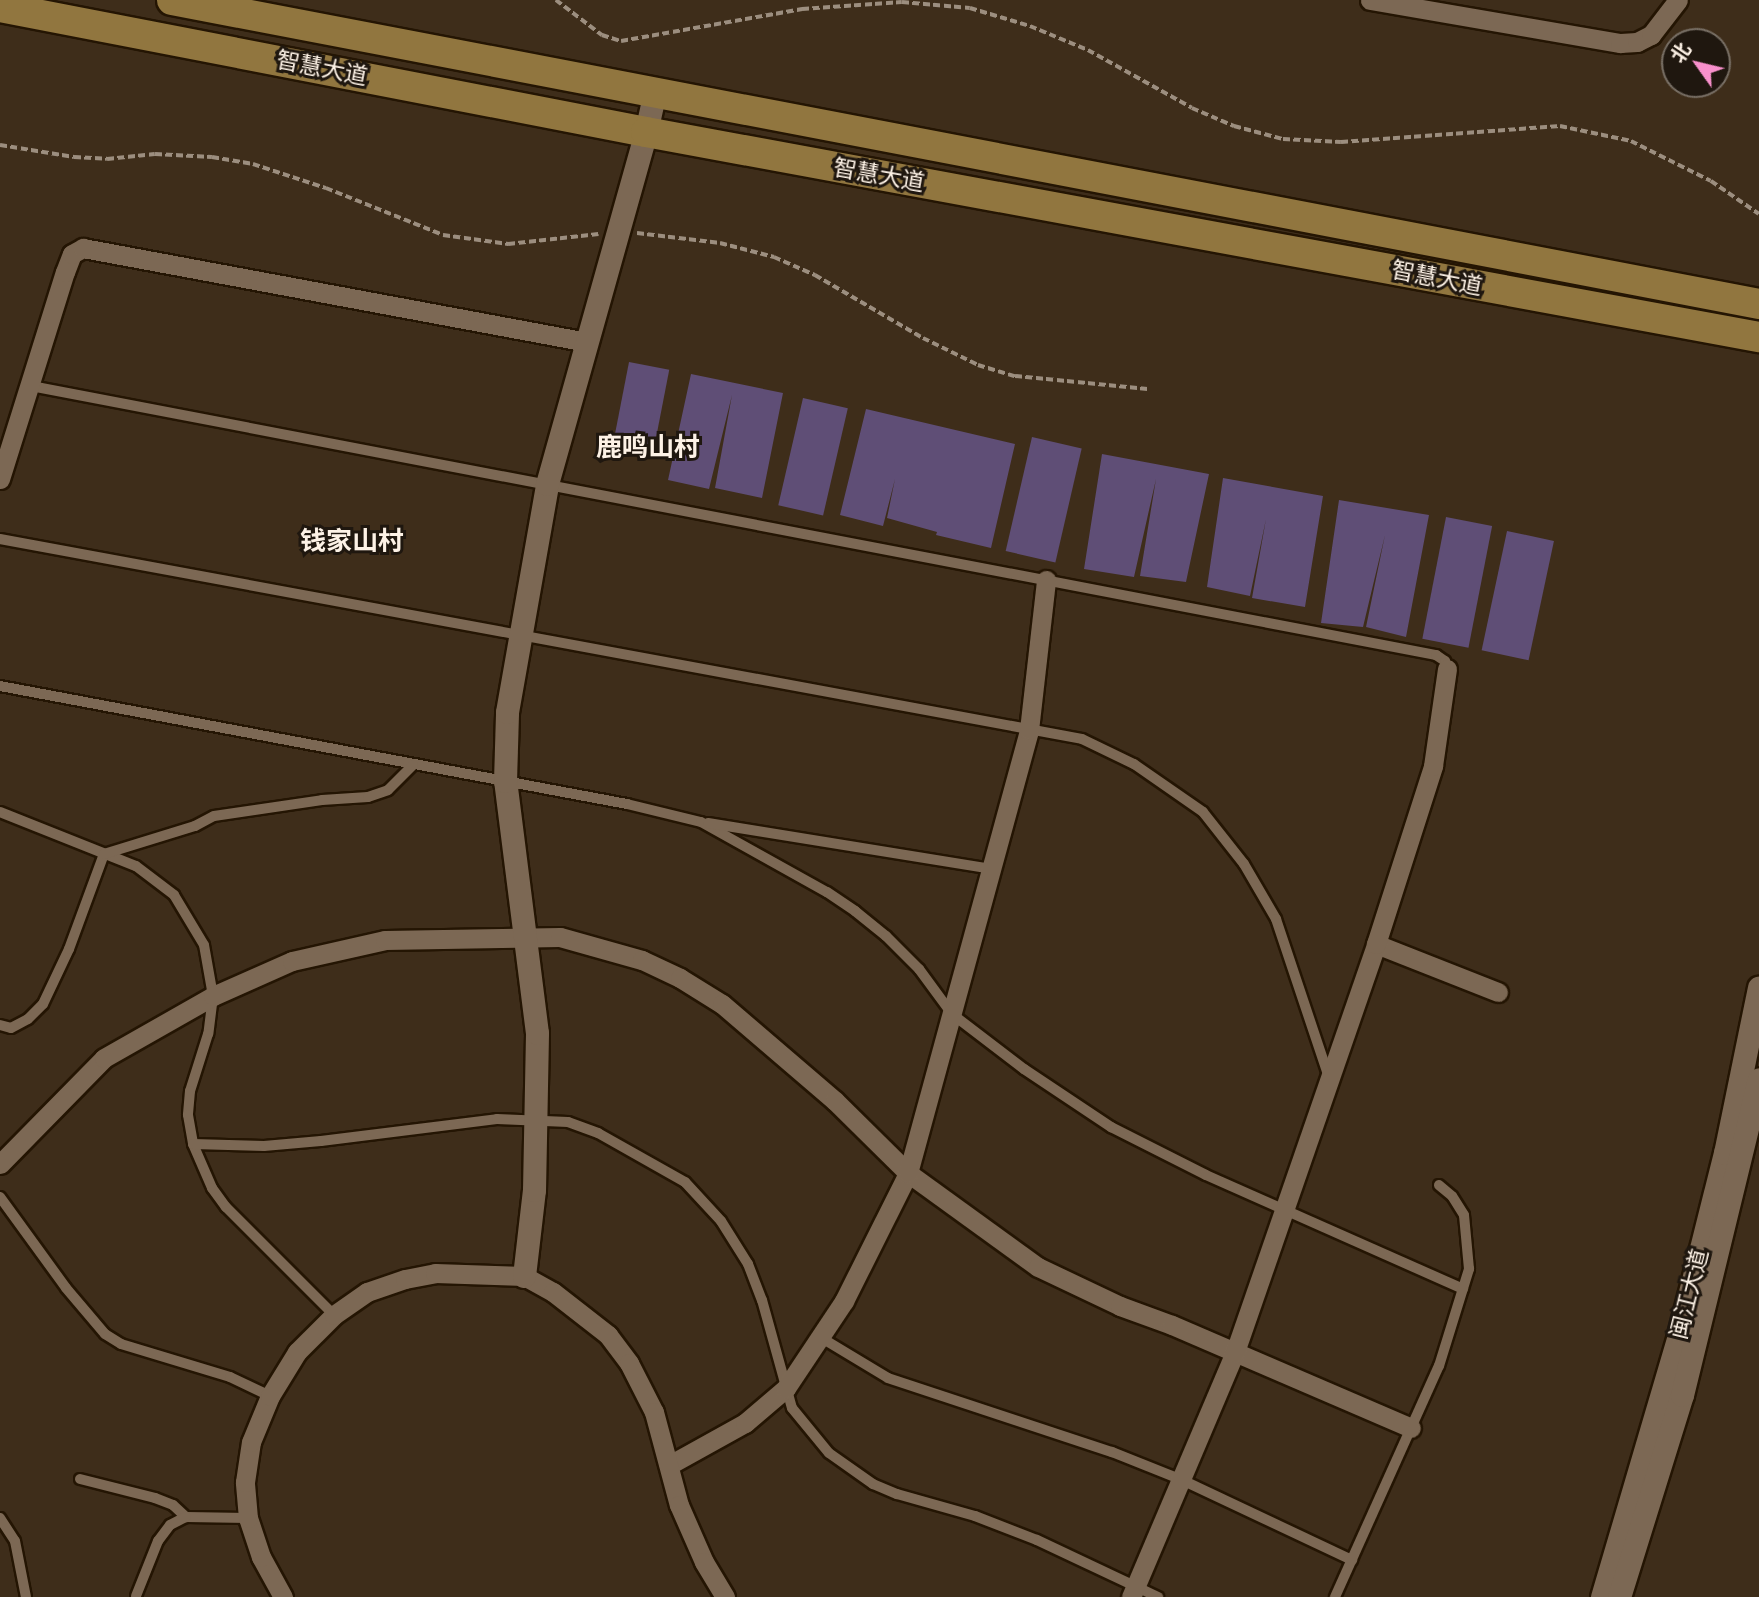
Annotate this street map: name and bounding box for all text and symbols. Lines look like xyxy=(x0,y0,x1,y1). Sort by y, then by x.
north arrow xyxy=(1661,28,1731,98)
text: 北 xyxy=(1665,38,1696,67)
street label: 智慧大道 xyxy=(274,46,370,90)
street label: 智慧大道 xyxy=(831,153,927,197)
street label: 智慧大道 xyxy=(1389,256,1485,300)
district label: 鹿鸣山村 xyxy=(596,431,700,463)
district label: 钱家山村 xyxy=(300,525,404,557)
street label: 闽江大道 xyxy=(1664,1246,1714,1342)

